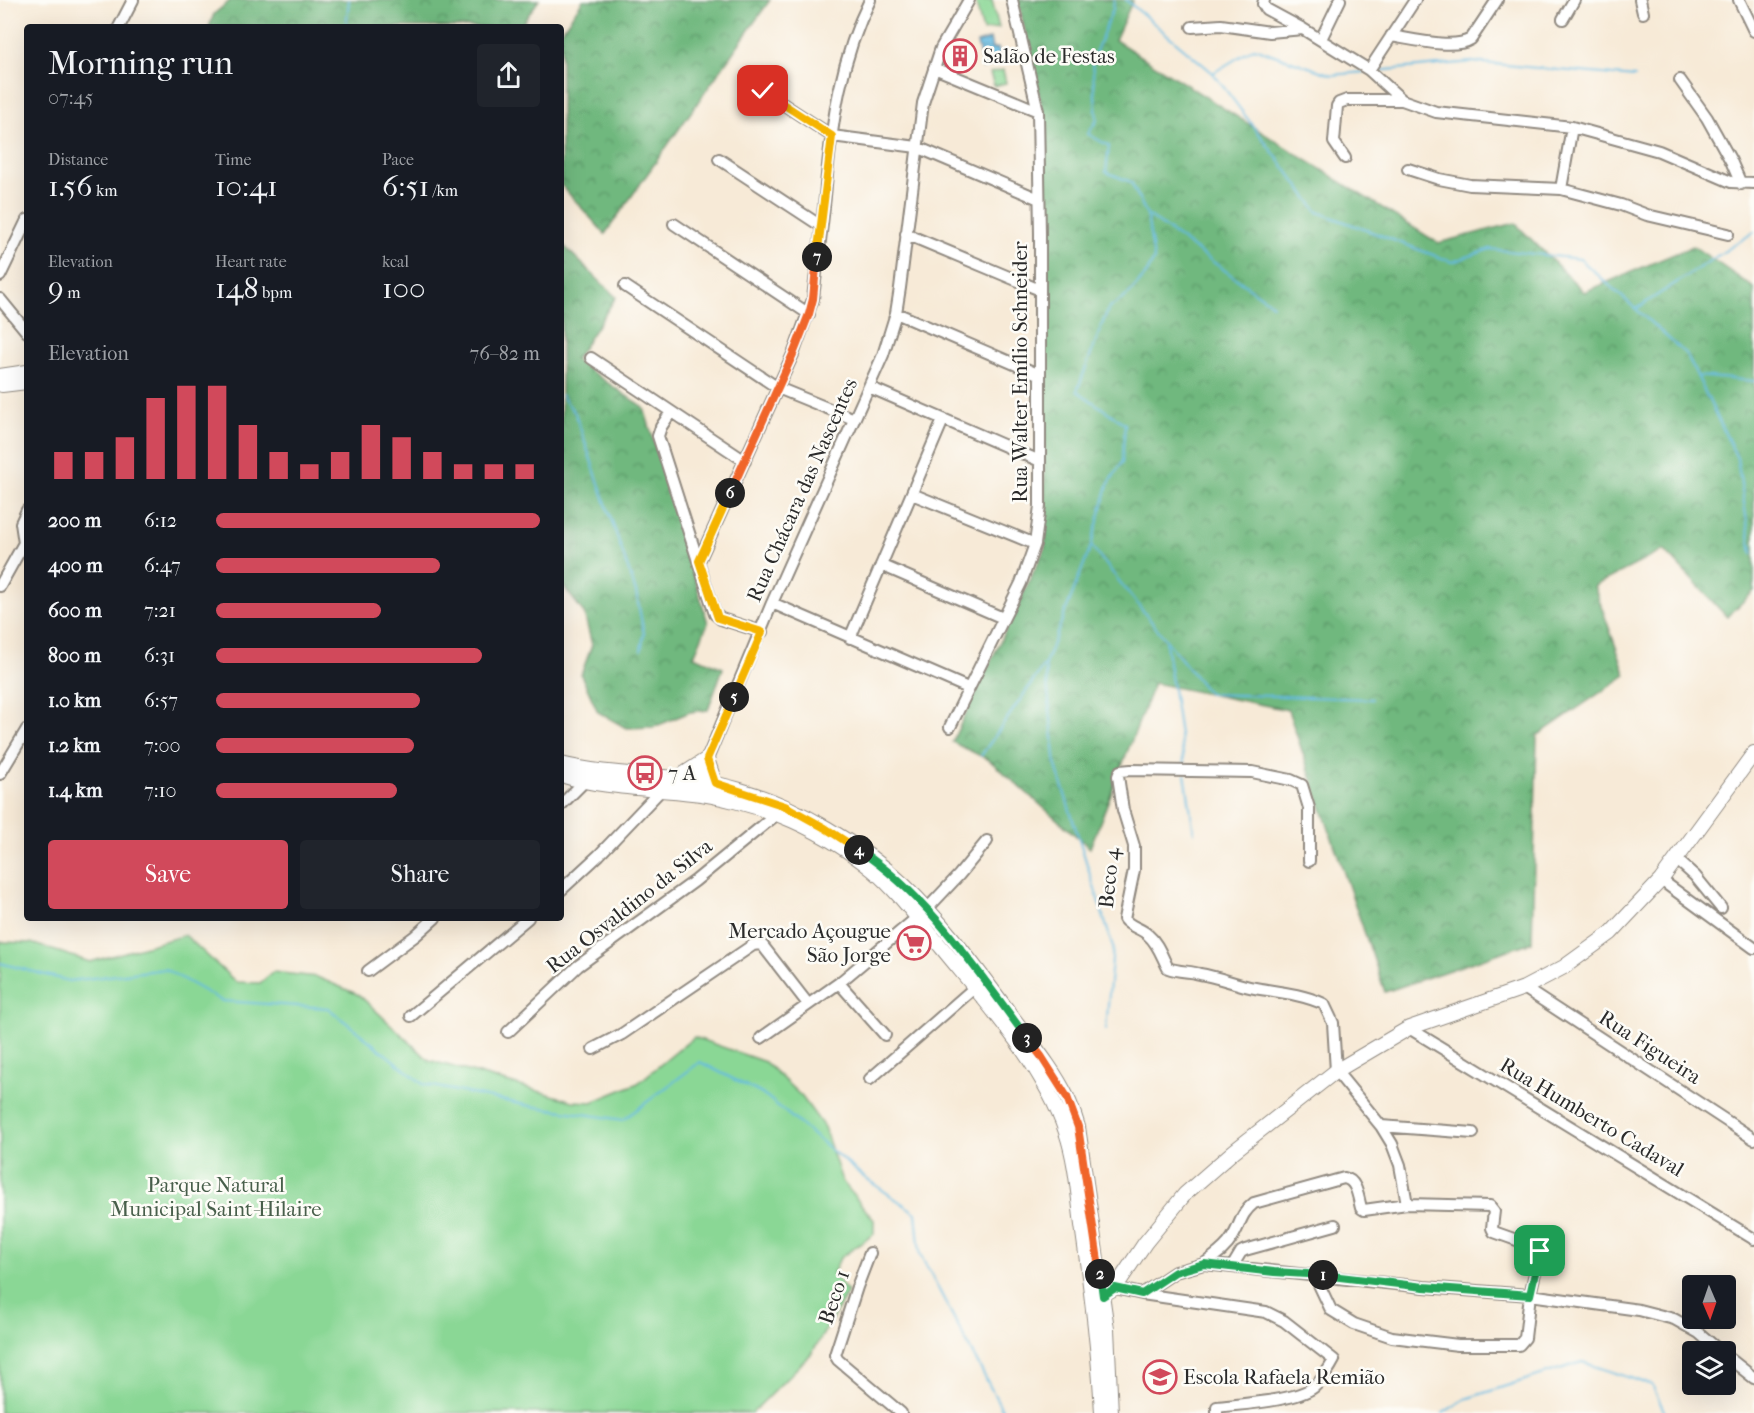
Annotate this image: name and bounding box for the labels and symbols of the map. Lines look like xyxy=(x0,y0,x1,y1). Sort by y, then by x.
building icon: Salão de Festas xyxy=(942,38,978,74)
place label: Salão de Festas xyxy=(983,44,1115,68)
pin xyxy=(737,65,788,116)
street label: Rua Walter Emílio Schneider xyxy=(1008,241,1032,503)
pin: 7 xyxy=(802,242,832,272)
street label: Rua Chácara das Nascentes xyxy=(742,374,862,606)
pin: 6 xyxy=(715,478,745,508)
pin: 5 xyxy=(719,682,749,712)
bus stop icon: 7 A xyxy=(627,755,663,791)
place label: 7 A xyxy=(668,761,697,785)
street label: Rua Osvaldino da Silva xyxy=(541,834,717,978)
pin: 4 xyxy=(844,835,874,865)
street label: Beco 4 xyxy=(1094,846,1124,910)
place label: Mercado Açougue São Jorge xyxy=(728,919,891,967)
supermarket icon: Mercado Açougue São Jorge xyxy=(896,925,932,961)
street label: Rua Figueira xyxy=(1594,1005,1706,1089)
pin: 3 xyxy=(1012,1023,1042,1053)
street label: Rua Humberto Cadaval xyxy=(1496,1053,1688,1182)
park label: Parque Natural Municipal Saint-Hilaire xyxy=(110,1173,322,1221)
pin xyxy=(1514,1225,1565,1276)
pin: 2 xyxy=(1085,1259,1115,1289)
pin: 1 xyxy=(1308,1260,1338,1290)
street label: Beco 1 xyxy=(814,1267,854,1327)
north arrow xyxy=(1682,1275,1736,1329)
school or university icon: Escola Rafaela Remião xyxy=(1142,1359,1178,1395)
place label: Escola Rafaela Remião xyxy=(1183,1365,1385,1389)

